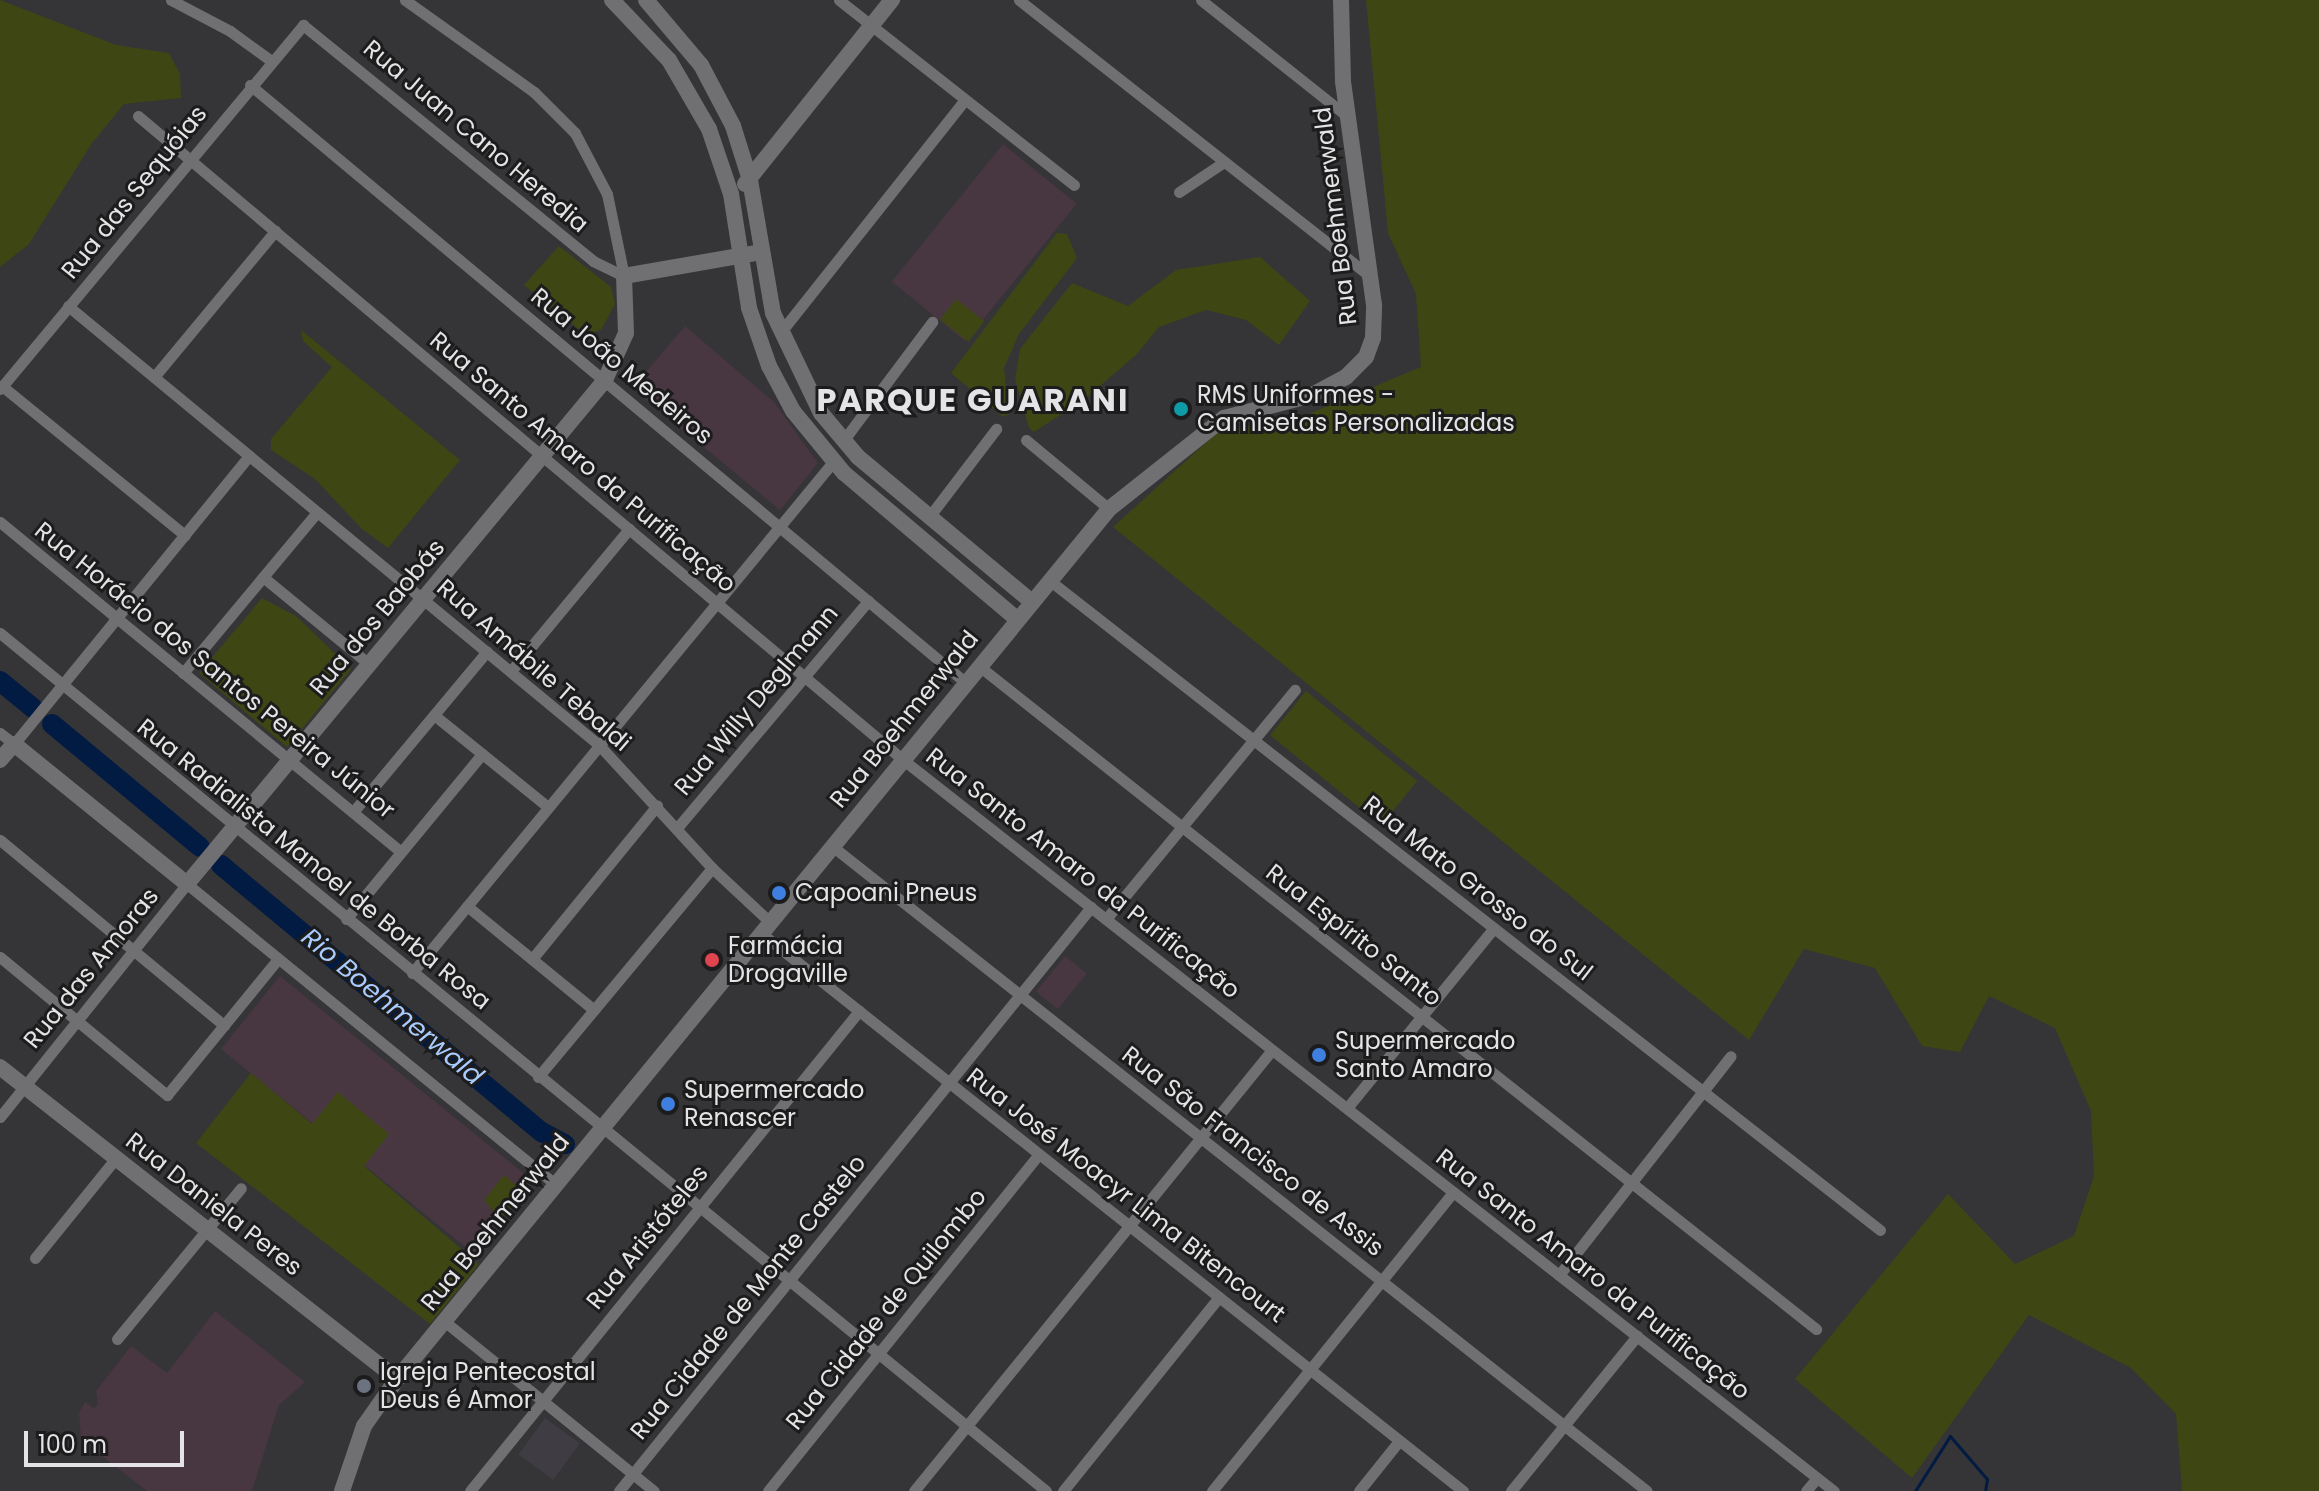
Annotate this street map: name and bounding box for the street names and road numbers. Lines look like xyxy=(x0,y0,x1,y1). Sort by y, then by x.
street label: Rua Juan Cano Heredia xyxy=(358,34,594,238)
street label: Rua das Sequóias xyxy=(55,100,213,284)
street label: Rua Boehmerwald xyxy=(1307,105,1363,327)
street label: Rua João Medeiros xyxy=(525,282,719,450)
street label: Rua Santo Amaro da Purificação xyxy=(424,326,742,598)
street label: Rua Horácio dos Santos Pereira Júnior xyxy=(29,516,401,824)
street label: Rua dos Baobás xyxy=(303,533,451,701)
street label: Rua Amábile Tebaldi xyxy=(431,573,637,757)
street label: Rua Willy Deglmann xyxy=(668,599,844,801)
street label: Rua Boehmerwald xyxy=(824,625,984,813)
street label: Rua Radialista Manoel de Borba Rosa xyxy=(131,712,497,1016)
street label: Rua Santo Amaro da Purificação xyxy=(920,742,1246,1004)
street label: Rua Mato Grosso do Sul xyxy=(1358,789,1598,987)
street label: Rua Espírito Santo xyxy=(1261,858,1447,1012)
street label: Rua das Amoras xyxy=(18,882,164,1054)
street label: Rua São Francisco de Assis xyxy=(1117,1040,1389,1262)
street label: Rua José Moacyr Lima Bitencourt xyxy=(961,1062,1291,1328)
street label: Rua Daniela Peres xyxy=(120,1126,308,1282)
street label: Rua Boehmerwald xyxy=(415,1128,575,1316)
street label: Rua Santo Amaro da Purificação xyxy=(1430,1143,1756,1405)
street label: Rua Cidade de Monte Castelo xyxy=(624,1149,872,1445)
street label: Rua Aristóteles xyxy=(580,1159,714,1315)
street label: Rua Cidade de Quilombo xyxy=(780,1182,992,1436)

